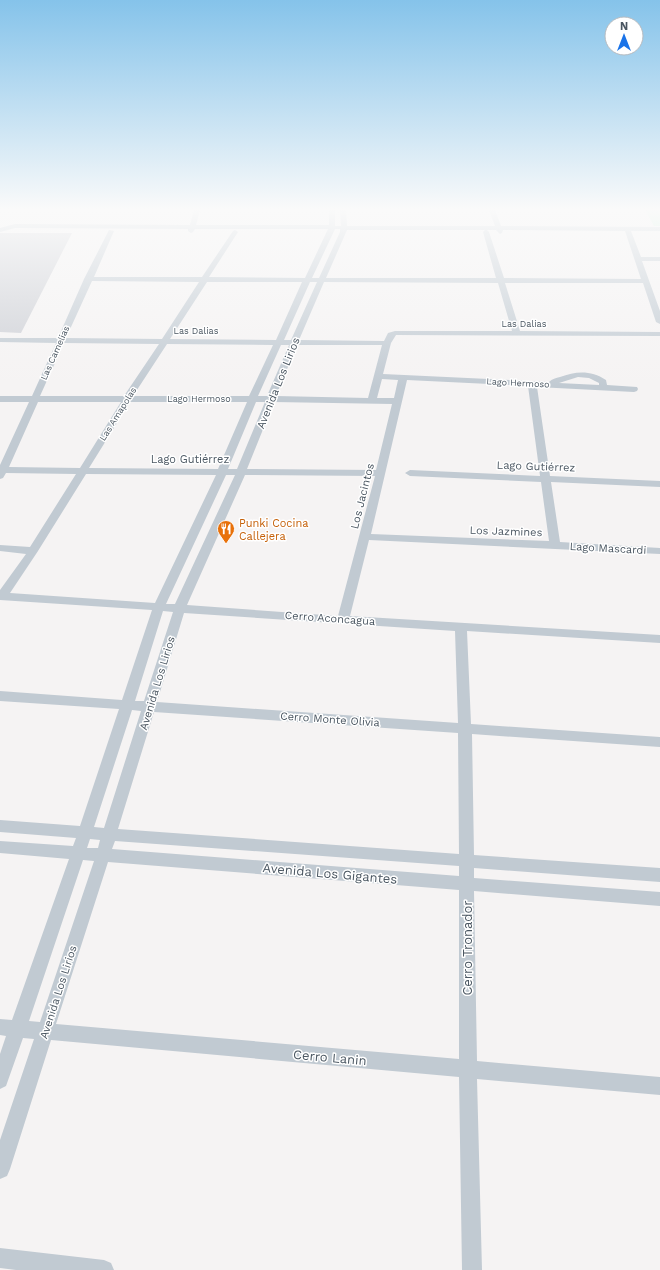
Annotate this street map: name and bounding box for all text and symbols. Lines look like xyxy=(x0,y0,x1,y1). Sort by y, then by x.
north arrow xyxy=(604,16,644,56)
text: N xyxy=(620,20,628,33)
street label: Las Dalias xyxy=(502,319,547,329)
street label: Las Camelias xyxy=(39,324,72,382)
street label: Las Dalias xyxy=(174,326,219,336)
street label: Avenida Los Lirios xyxy=(254,336,303,431)
street label: Lago Hermoso xyxy=(486,376,550,390)
street label: Las Amapolas xyxy=(98,385,139,443)
street label: Lago Hermoso xyxy=(167,394,231,404)
street label: Lago Gutiérrez xyxy=(151,453,229,466)
street label: Lago Gutiérrez xyxy=(496,459,576,474)
street label: Los Jacintos xyxy=(348,462,377,530)
place label: Punki Cocina Callejera xyxy=(239,517,309,543)
restaurant icon: Punki Cocina Callejera xyxy=(216,519,236,544)
street label: Los Jazmines xyxy=(469,524,543,539)
street label: Lago Mascardi xyxy=(569,540,647,557)
street label: Cerro Aconcagua xyxy=(284,609,376,628)
street label: Avenida Los Lirios xyxy=(137,635,178,732)
street label: Cerro Monte Olivia xyxy=(280,710,380,729)
street label: Avenida Los Gigantes xyxy=(262,860,398,887)
street label: Cerro Tronador xyxy=(460,900,475,996)
street label: Avenida Los Lirios xyxy=(37,944,80,1040)
street label: Cerro Lanin xyxy=(293,1047,367,1068)

